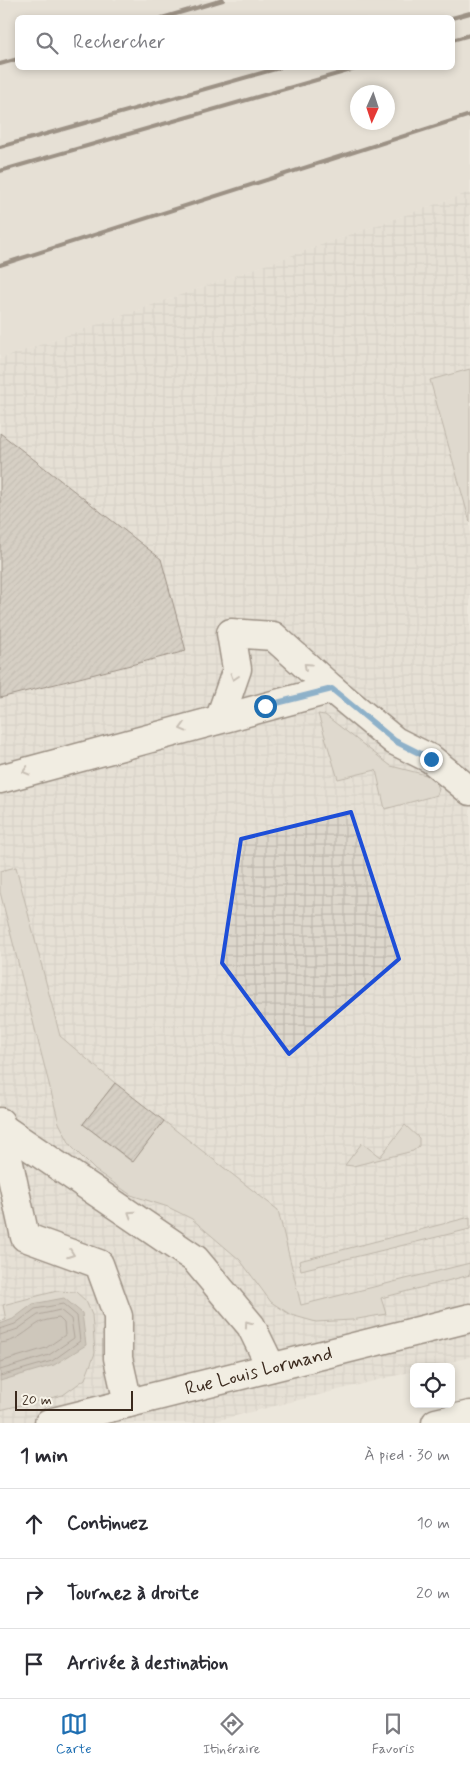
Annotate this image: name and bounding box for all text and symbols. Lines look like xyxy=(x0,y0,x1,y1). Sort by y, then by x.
search box xyxy=(15,15,455,70)
icon: search xyxy=(33,29,61,57)
text: Rechercher xyxy=(73,30,165,55)
north arrow xyxy=(350,85,395,130)
one-way arrow xyxy=(303,663,312,672)
one-way arrow xyxy=(230,672,240,680)
route start xyxy=(254,695,277,718)
one-way arrow xyxy=(179,723,188,733)
route end xyxy=(420,748,443,771)
one-way arrow xyxy=(23,766,31,776)
one-way arrow xyxy=(127,1211,136,1221)
one-way arrow xyxy=(67,1248,75,1258)
one-way arrow xyxy=(245,1320,254,1330)
street label: Rue Louis Lormand xyxy=(182,1340,335,1401)
map controls xyxy=(410,1363,455,1408)
button: locate xyxy=(410,1363,455,1408)
scale bar xyxy=(15,1388,132,1411)
text: 20 m xyxy=(22,1391,52,1409)
text: 1 min xyxy=(20,1442,68,1470)
text: À pied · 30 m xyxy=(364,1445,450,1466)
icon: ahead xyxy=(20,1510,48,1538)
text: Continuez xyxy=(67,1511,148,1536)
text: 10 m xyxy=(417,1513,450,1534)
icon: right xyxy=(20,1580,48,1608)
text: Tournez à droite xyxy=(67,1581,199,1606)
text: 20 m xyxy=(416,1583,450,1604)
icon: arrive xyxy=(20,1650,48,1678)
text: Arrivée à destination xyxy=(67,1651,228,1676)
tab: Carte xyxy=(56,1710,92,1758)
tab: Itinéraire xyxy=(203,1710,260,1758)
tab: Favoris xyxy=(372,1710,414,1758)

